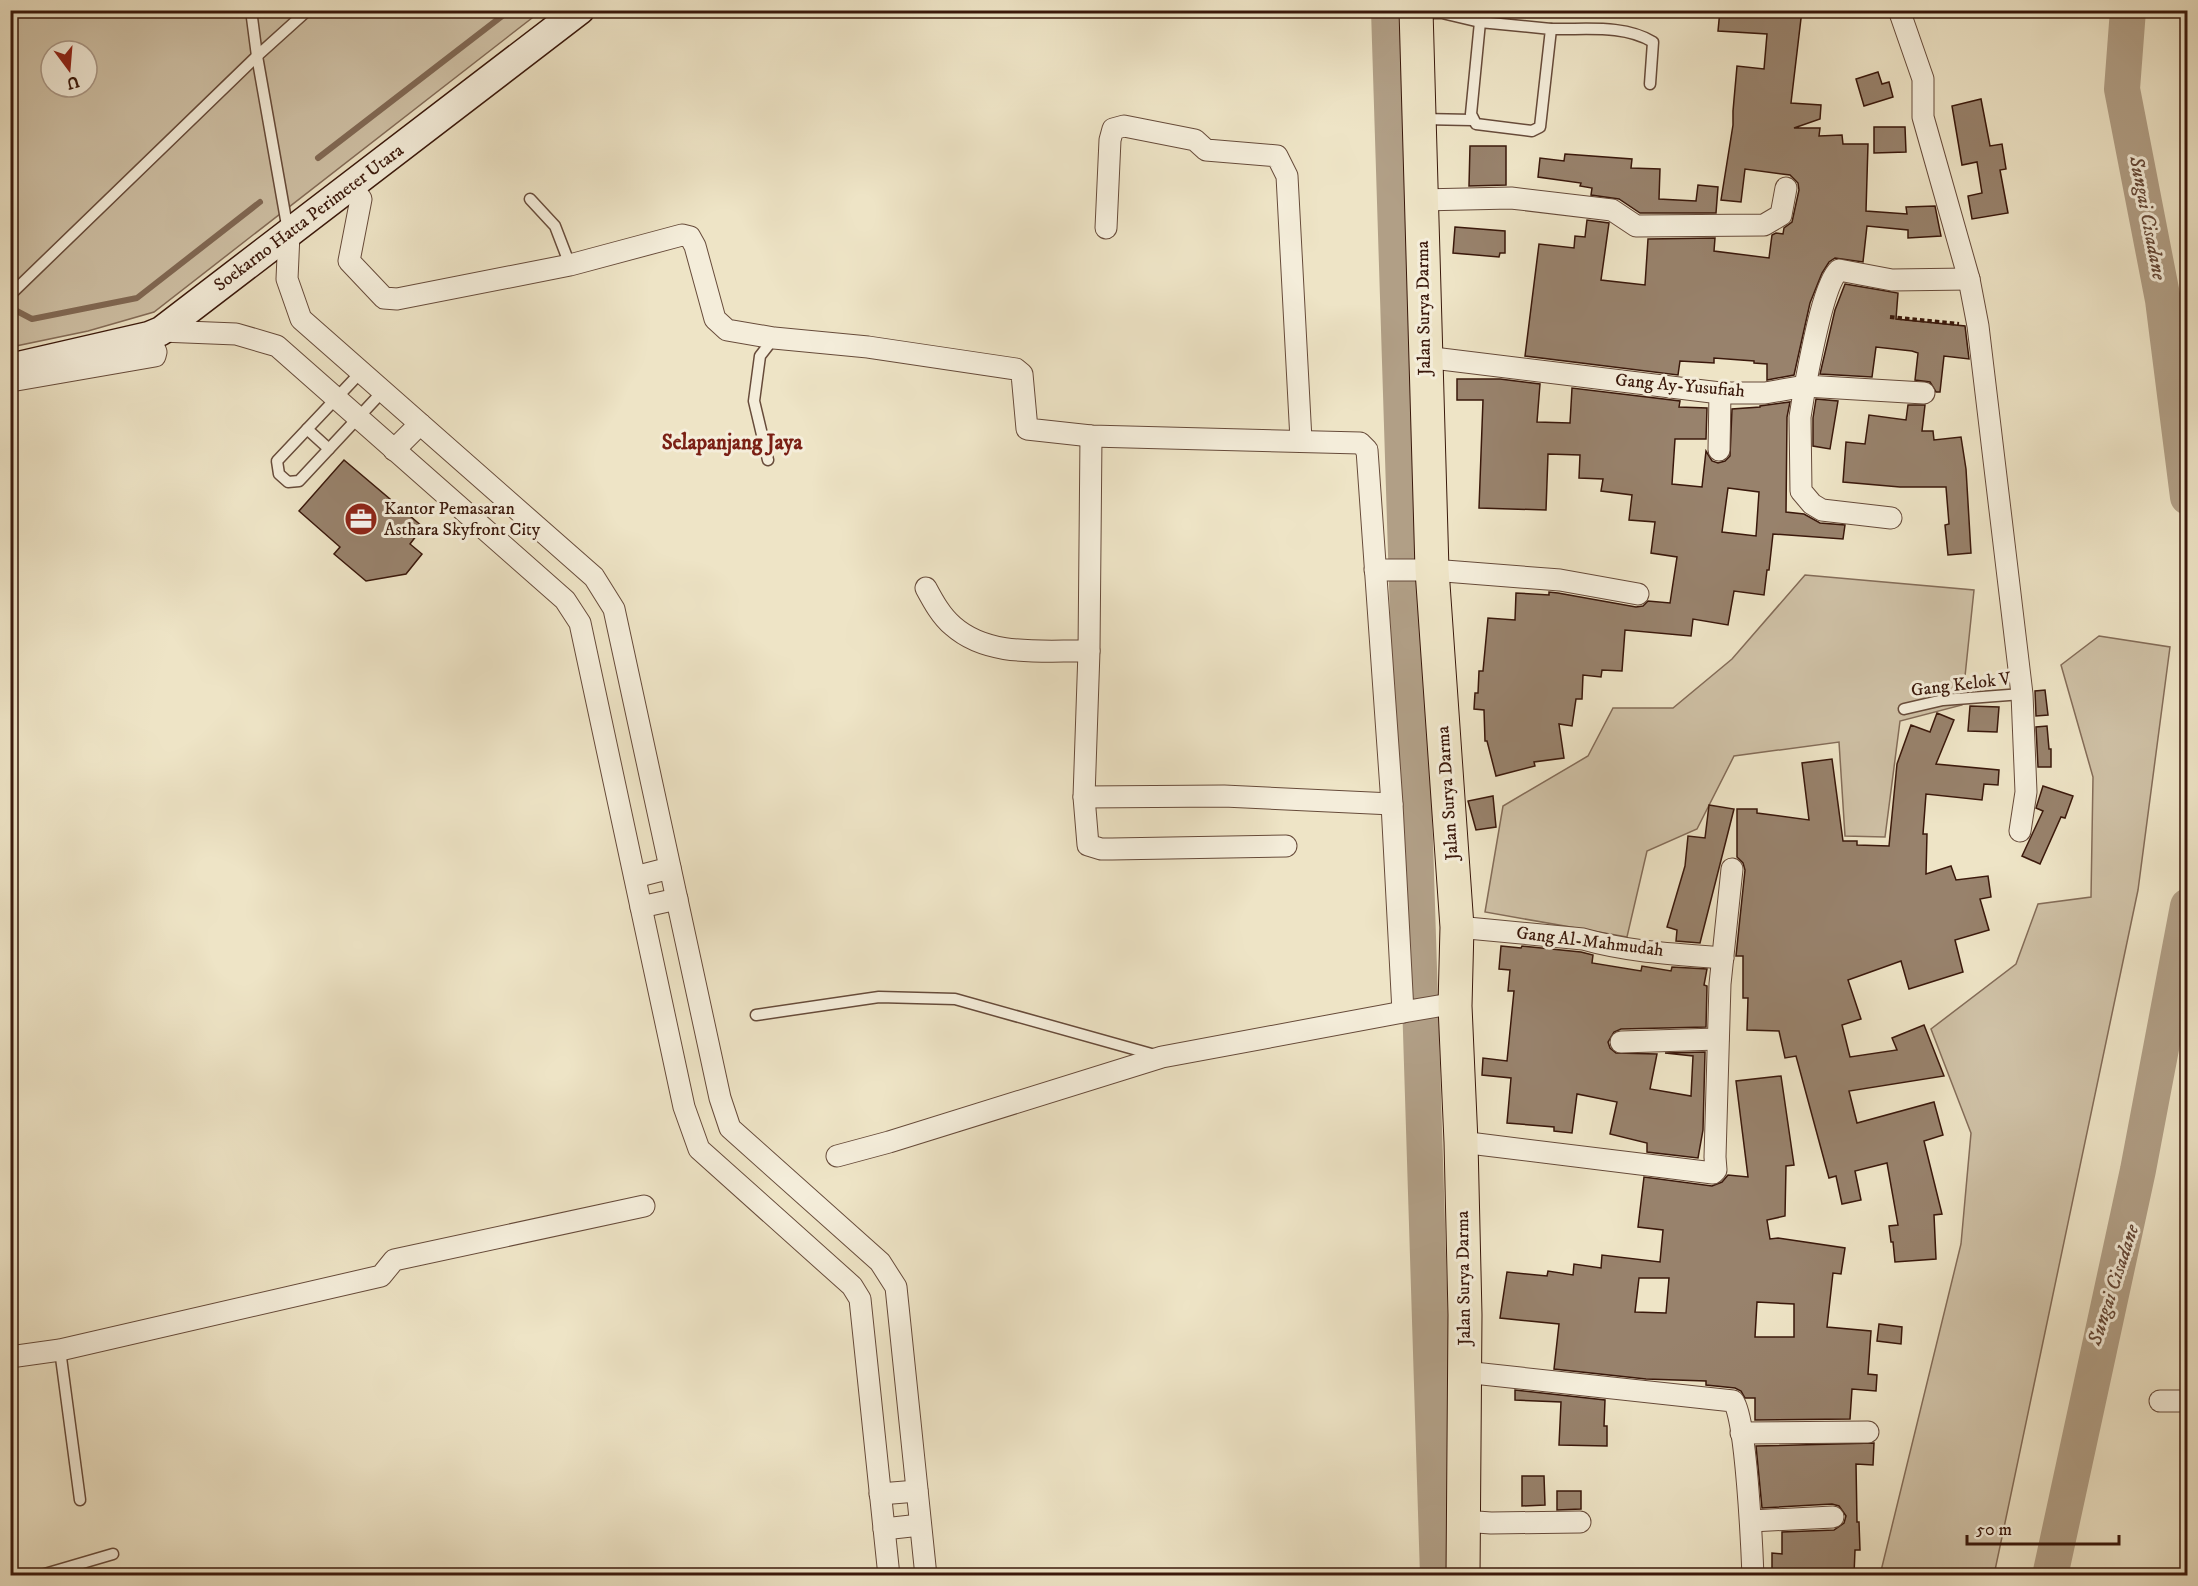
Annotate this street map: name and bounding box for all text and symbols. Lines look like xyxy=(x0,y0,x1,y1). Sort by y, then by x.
north arrow xyxy=(39,39,99,99)
text: U xyxy=(64,71,82,94)
street label: Soekarno Hatta Perimeter Utara xyxy=(210,139,408,296)
water label: Sungai Cisadane xyxy=(2123,153,2171,283)
street label: Jalan Surya Darma xyxy=(1412,240,1436,377)
street label: Gang Ay-Yusufiah xyxy=(1614,369,1746,403)
district label: Selapanjang Jaya xyxy=(662,430,803,457)
place label: Kantor Pemasaran Asthara Skyfront City xyxy=(384,498,541,541)
office icon: Kantor Pemasaran Asthara Skyfront City xyxy=(343,501,379,537)
street label: Gang Kelok V xyxy=(1910,668,2013,702)
street label: Jalan Surya Darma xyxy=(1432,725,1464,863)
street label: Gang Al-Mahmudah xyxy=(1515,922,1665,962)
street label: Jalan Surya Darma xyxy=(1452,1210,1476,1347)
water label: Sungai Cisadane xyxy=(2082,1220,2146,1349)
scale bar xyxy=(1967,1508,2118,1546)
text: 50 m xyxy=(1976,1519,2012,1541)

